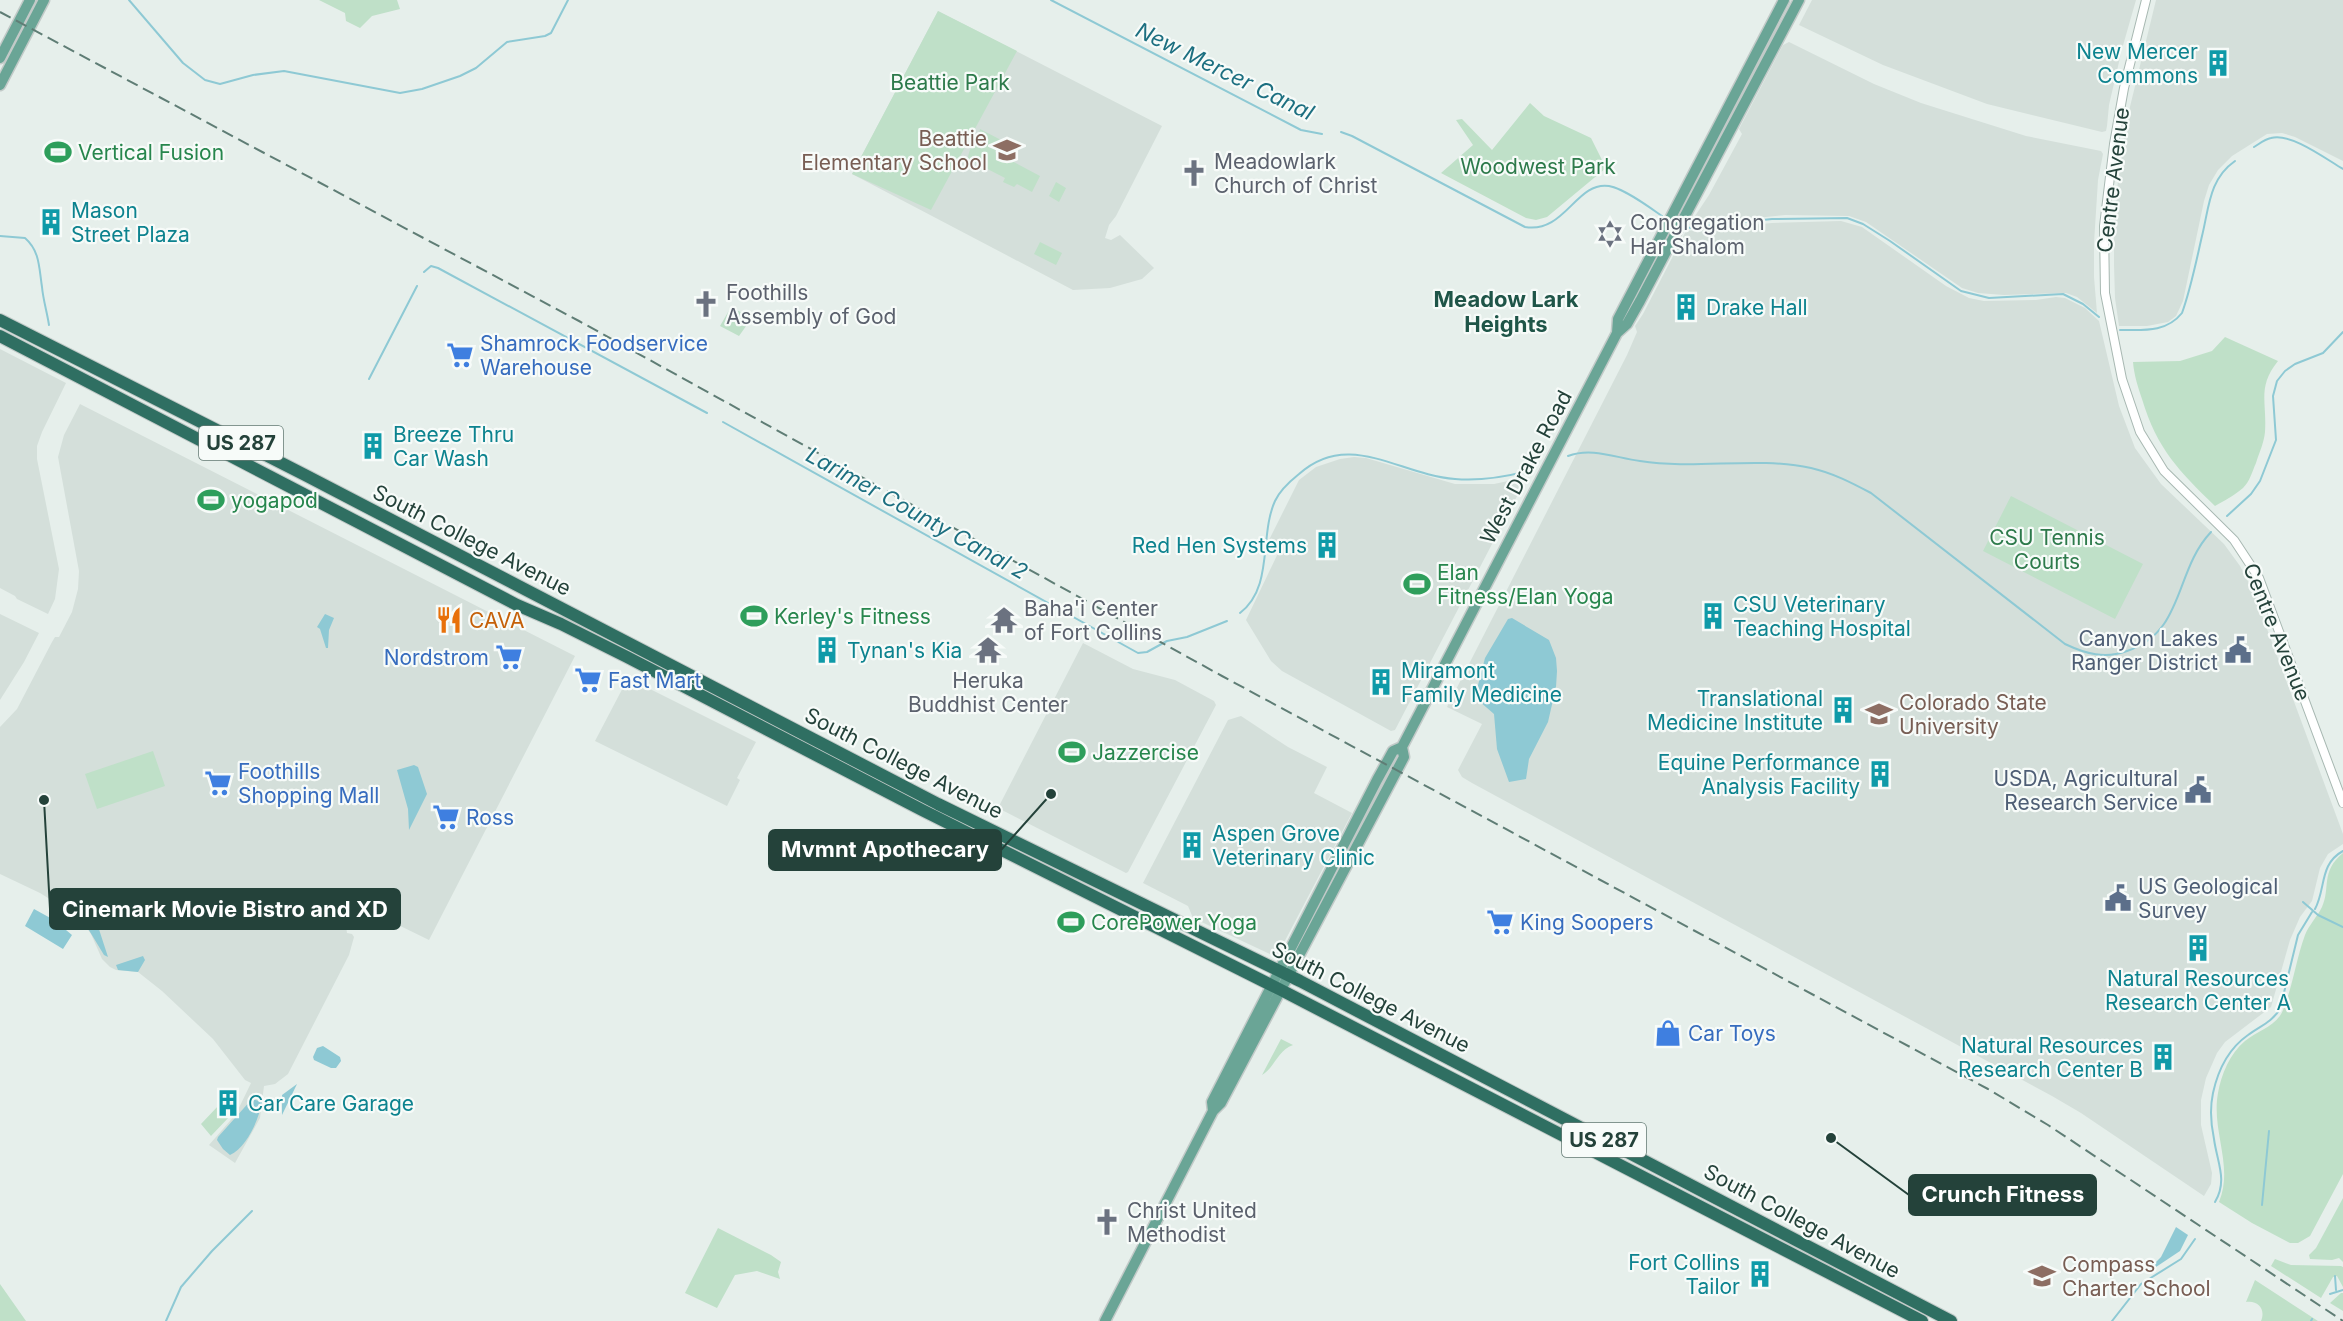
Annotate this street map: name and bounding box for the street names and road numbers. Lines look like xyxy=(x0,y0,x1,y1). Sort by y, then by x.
street label: Centre Avenue xyxy=(2092,106,2134,254)
street label: West Drake Road xyxy=(1475,386,1577,548)
road number: US 287 xyxy=(199,426,283,460)
street label: South College Avenue xyxy=(369,479,575,601)
street label: Centre Avenue xyxy=(2238,559,2316,705)
street label: South College Avenue xyxy=(801,702,1007,824)
street label: South College Avenue xyxy=(1268,936,1474,1058)
road number: US 287 xyxy=(1562,1123,1646,1157)
street label: South College Avenue xyxy=(1700,1159,1904,1283)

